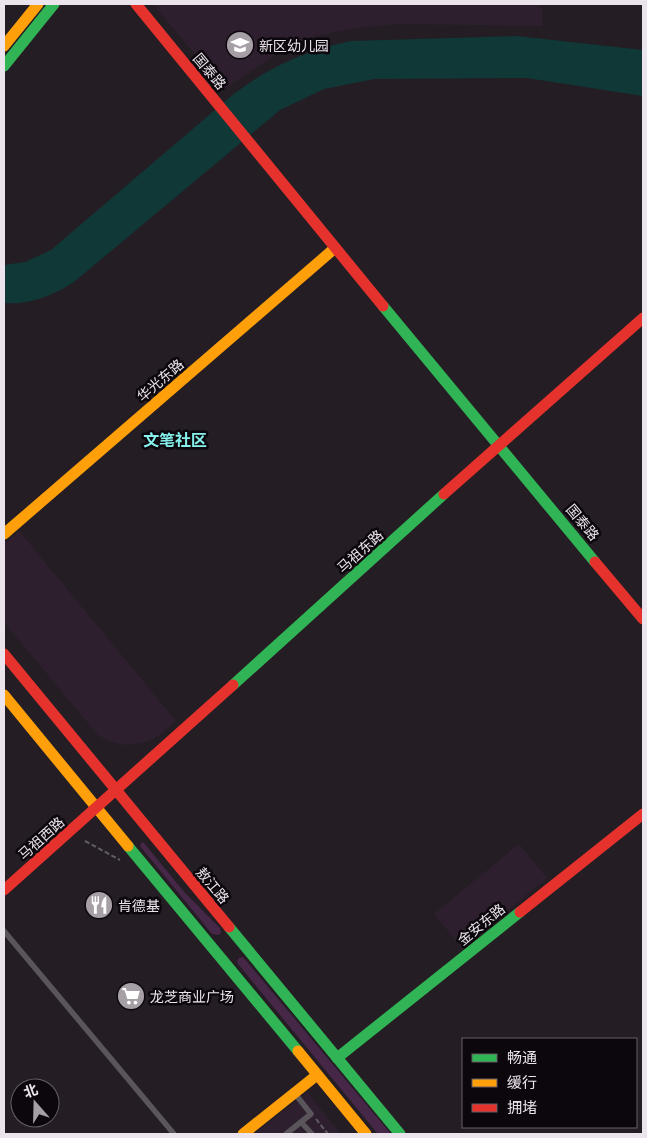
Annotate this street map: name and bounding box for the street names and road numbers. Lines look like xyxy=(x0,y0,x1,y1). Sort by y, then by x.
street label: 国泰路 xyxy=(189,49,231,93)
street label: 华光东路 xyxy=(133,354,187,406)
street label: 国泰路 xyxy=(562,500,604,544)
street label: 马祖东路 xyxy=(333,525,387,577)
street label: 马祖西路 xyxy=(14,812,68,864)
street label: 敖江路 xyxy=(192,863,234,907)
street label: 金安东路 xyxy=(453,899,509,949)

